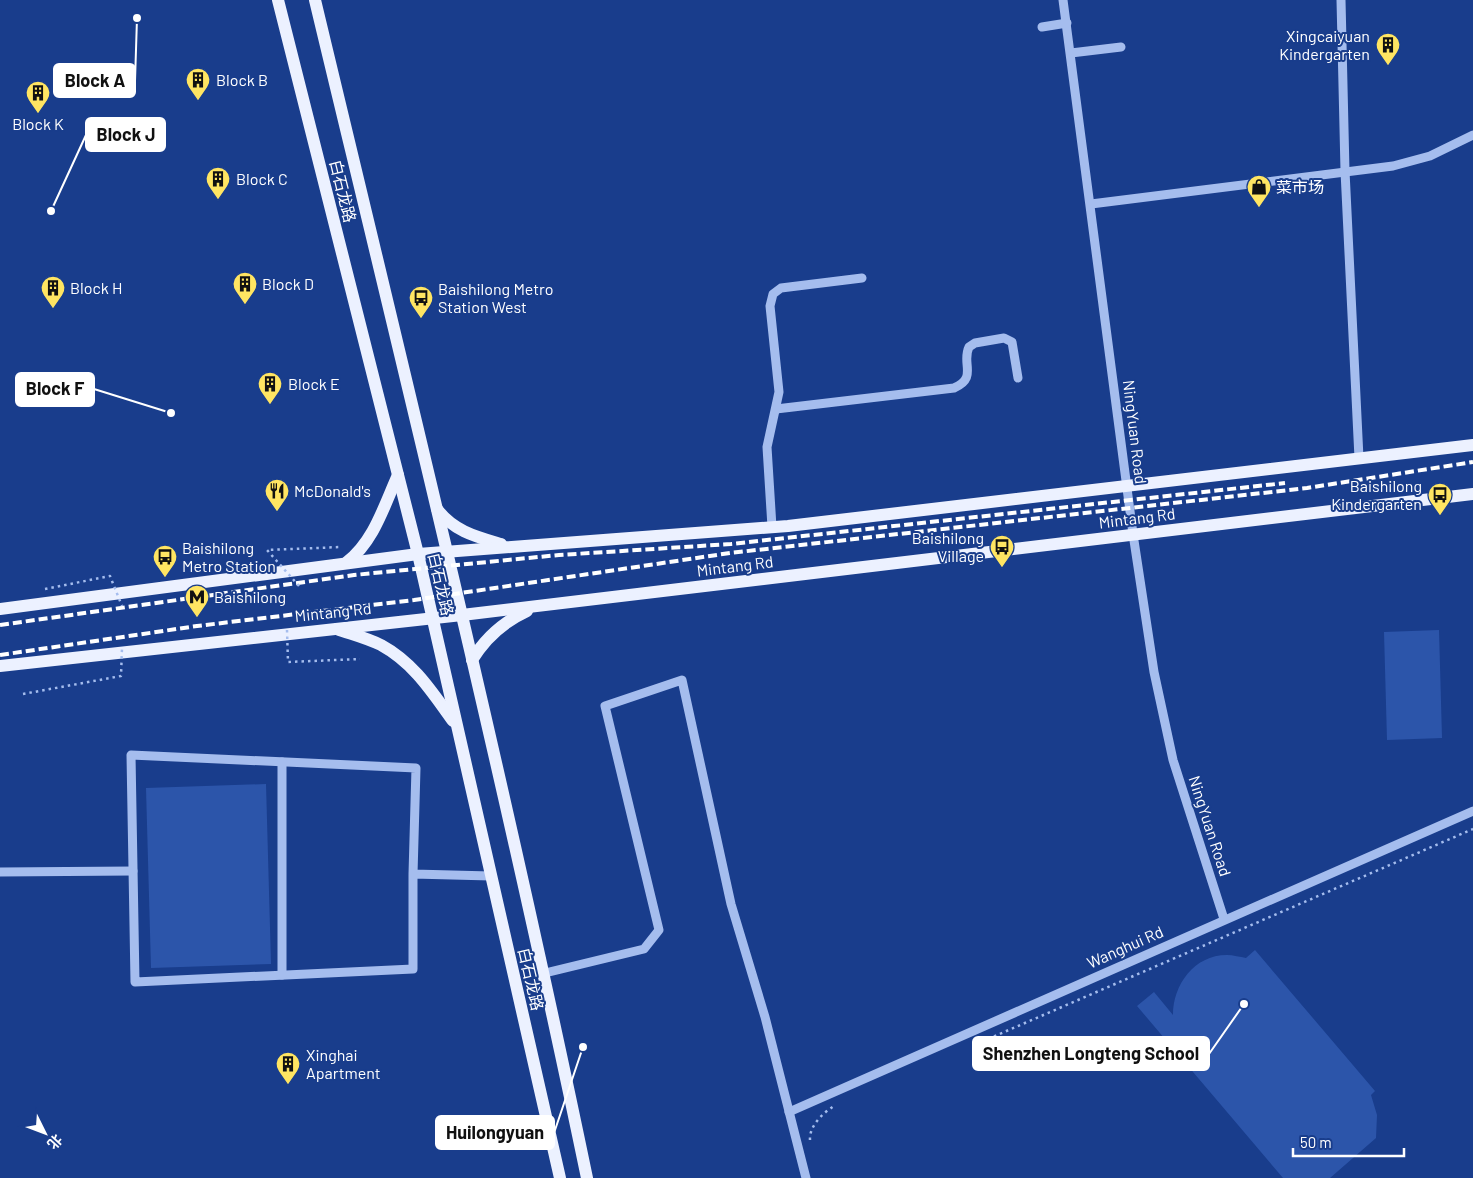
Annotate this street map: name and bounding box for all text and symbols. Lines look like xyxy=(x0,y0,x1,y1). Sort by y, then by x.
place label: Xingcaiyuan Kindergarten xyxy=(1279,26,1370,63)
building icon: Xingcaiyuan Kindergarten xyxy=(1375,32,1401,66)
callout: Block A xyxy=(54,64,135,97)
building icon: Block B xyxy=(185,67,211,101)
text: Block A xyxy=(65,69,125,91)
place label: Block B xyxy=(216,70,268,89)
building icon: Block K xyxy=(25,80,51,114)
place label: Block K xyxy=(12,114,64,133)
callout: Block J xyxy=(86,118,165,151)
text: Block J xyxy=(97,123,155,145)
street label: 白石龙路 xyxy=(327,158,360,224)
building icon: Block C xyxy=(205,166,231,200)
place label: Block C xyxy=(236,169,288,188)
shop icon: 菜市场 xyxy=(1246,174,1272,208)
place label: 菜市场 xyxy=(1276,177,1324,196)
building icon: Block D xyxy=(232,271,258,305)
place label: Block D xyxy=(262,274,314,293)
building icon: Block H xyxy=(40,275,66,309)
place label: Block H xyxy=(70,278,122,297)
place label: Baishilong Metro Station West xyxy=(438,279,554,316)
bus stop icon: Baishilong Metro Station West xyxy=(408,285,434,319)
building icon: Block E xyxy=(257,371,283,405)
callout: Block F xyxy=(16,373,94,406)
place label: Block E xyxy=(288,374,340,393)
text: Block F xyxy=(26,377,84,399)
street label: NingYuan Road xyxy=(1120,379,1151,485)
place label: Baishilong Kindergarten xyxy=(1331,476,1422,513)
restaurant icon: McDonald's xyxy=(264,478,290,512)
place label: McDonald's xyxy=(294,481,371,500)
bus stop icon: Baishilong Kindergarten xyxy=(1427,482,1453,516)
street label: Mintang Rd xyxy=(1098,503,1176,532)
place label: Baishilong Village xyxy=(912,528,984,565)
bus stop icon: Baishilong Village xyxy=(989,534,1015,568)
place label: Baishilong Metro Station xyxy=(182,538,276,575)
bus stop icon: Baishilong Metro Station xyxy=(152,544,178,578)
street label: 白石龙路 xyxy=(425,551,458,617)
street label: Mintang Rd xyxy=(696,551,774,580)
metro station icon: Baishilong xyxy=(184,584,210,618)
place label: Baishilong xyxy=(214,587,286,606)
street label: Mintang Rd xyxy=(294,598,372,625)
street label: NingYuan Road xyxy=(1185,773,1236,879)
street label: Wanghui Rd xyxy=(1084,921,1166,972)
street label: 白石龙路 xyxy=(515,946,548,1012)
callout: Shenzhen Longteng School xyxy=(973,1037,1209,1070)
text: Shenzhen Longteng School xyxy=(983,1042,1199,1064)
place label: Xinghai Apartment xyxy=(306,1045,381,1082)
building icon: Xinghai Apartment xyxy=(275,1051,301,1085)
north arrow xyxy=(20,1108,70,1158)
callout: Huilongyuan xyxy=(436,1116,554,1149)
text: Huilongyuan xyxy=(446,1121,544,1143)
scale bar xyxy=(1293,1126,1404,1158)
text: 北 xyxy=(44,1131,66,1153)
text: 50 m xyxy=(1300,1133,1332,1151)

